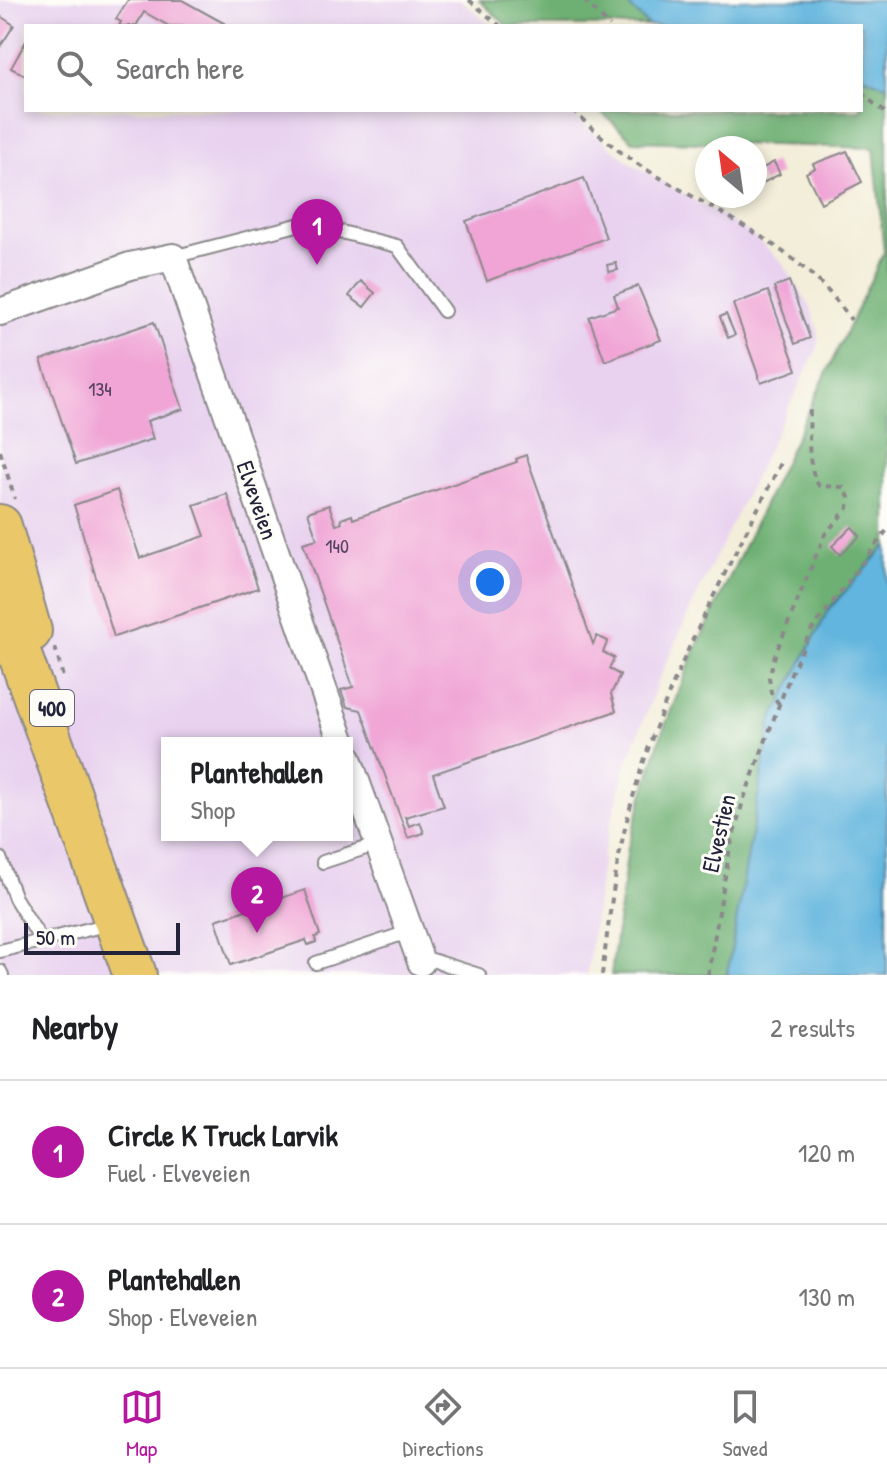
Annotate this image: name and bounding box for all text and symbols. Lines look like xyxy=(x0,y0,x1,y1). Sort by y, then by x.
search box xyxy=(24,24,863,112)
icon: search xyxy=(52,46,96,90)
text: Search here xyxy=(116,48,244,88)
north arrow xyxy=(695,136,767,208)
pin: 1 xyxy=(291,199,343,265)
house number: 134 xyxy=(88,375,112,402)
street label: Elveveien xyxy=(230,456,286,544)
house number: 140 xyxy=(325,532,349,559)
your location xyxy=(470,562,510,602)
road number: 400 xyxy=(30,690,74,726)
popup xyxy=(161,737,353,841)
text: Plantehallen xyxy=(191,752,323,792)
street label: Elvestien xyxy=(693,791,743,875)
text: Shop xyxy=(191,792,235,827)
pin: 2 xyxy=(231,867,283,933)
scale bar xyxy=(24,919,180,955)
text: 50 m xyxy=(36,922,75,952)
text: Nearby xyxy=(32,1004,118,1050)
text: 2 results xyxy=(770,1010,855,1045)
text: Circle K Truck Larvik xyxy=(108,1115,338,1155)
text: 1 xyxy=(53,1135,63,1170)
text: 120 m xyxy=(798,1135,855,1170)
text: Fuel · Elveveien xyxy=(108,1155,250,1190)
text: Plantehallen xyxy=(108,1259,241,1299)
text: 2 xyxy=(52,1279,64,1314)
text: 130 m xyxy=(799,1279,855,1314)
text: Shop · Elveveien xyxy=(108,1299,257,1334)
tab: Map xyxy=(120,1385,164,1463)
tab: Directions xyxy=(403,1385,484,1463)
tab: Saved xyxy=(723,1385,767,1463)

